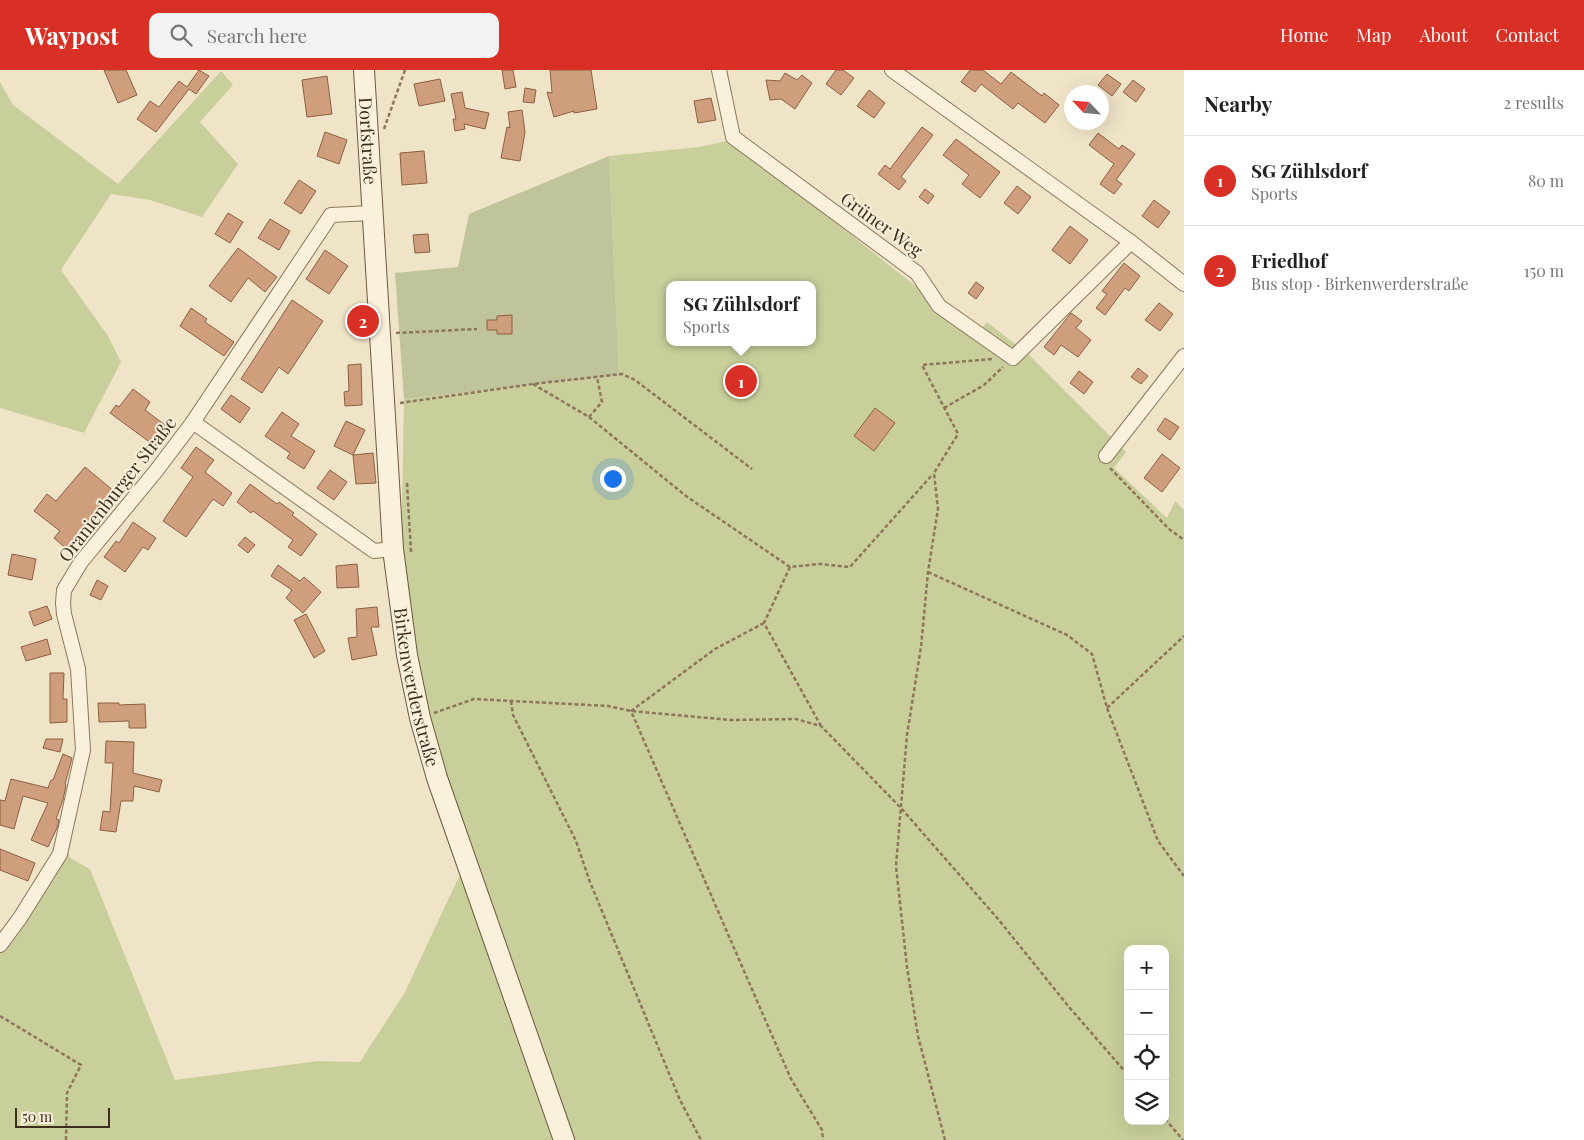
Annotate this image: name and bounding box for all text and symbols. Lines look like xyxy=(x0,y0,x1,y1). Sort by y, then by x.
search box xyxy=(149,13,499,58)
text: Waypost xyxy=(25,19,119,51)
icon: search xyxy=(167,21,195,49)
text: Search here xyxy=(207,22,307,48)
text: Home xyxy=(1280,23,1328,47)
text: Map xyxy=(1356,23,1391,47)
text: About xyxy=(1419,23,1468,47)
text: Contact xyxy=(1496,23,1559,47)
north arrow xyxy=(1064,85,1109,130)
text: Nearby xyxy=(1204,89,1273,117)
text: 2 results xyxy=(1504,92,1564,113)
street label: Dorfstraße xyxy=(354,96,383,185)
text: SG Zühlsdorf xyxy=(1251,157,1367,183)
text: 1 xyxy=(1217,170,1223,191)
text: 80 m xyxy=(1528,170,1564,191)
text: Sports xyxy=(1251,183,1298,204)
street label: Grüner Weg xyxy=(836,186,928,262)
text: Friedhof xyxy=(1251,247,1327,273)
text: 2 xyxy=(1216,260,1224,281)
text: 150 m xyxy=(1524,260,1564,281)
text: Bus stop · Birkenwerderstraße xyxy=(1251,273,1469,294)
popup xyxy=(666,281,816,346)
text: SG Zühlsdorf xyxy=(683,290,799,316)
pin: 2 xyxy=(347,302,379,340)
text: Sports xyxy=(683,316,730,337)
pin: 1 xyxy=(725,362,757,400)
street label: Oranienburger Straße xyxy=(53,411,181,567)
your location xyxy=(600,466,626,492)
street label: Birkenwerderstraße xyxy=(389,606,445,769)
map controls xyxy=(1124,945,1169,1125)
button: + xyxy=(1124,945,1169,990)
button: − xyxy=(1124,990,1169,1035)
button: locate xyxy=(1124,1035,1169,1080)
button: layers xyxy=(1124,1080,1169,1125)
scale bar xyxy=(15,1105,110,1128)
text: 50 m xyxy=(22,1107,52,1126)

